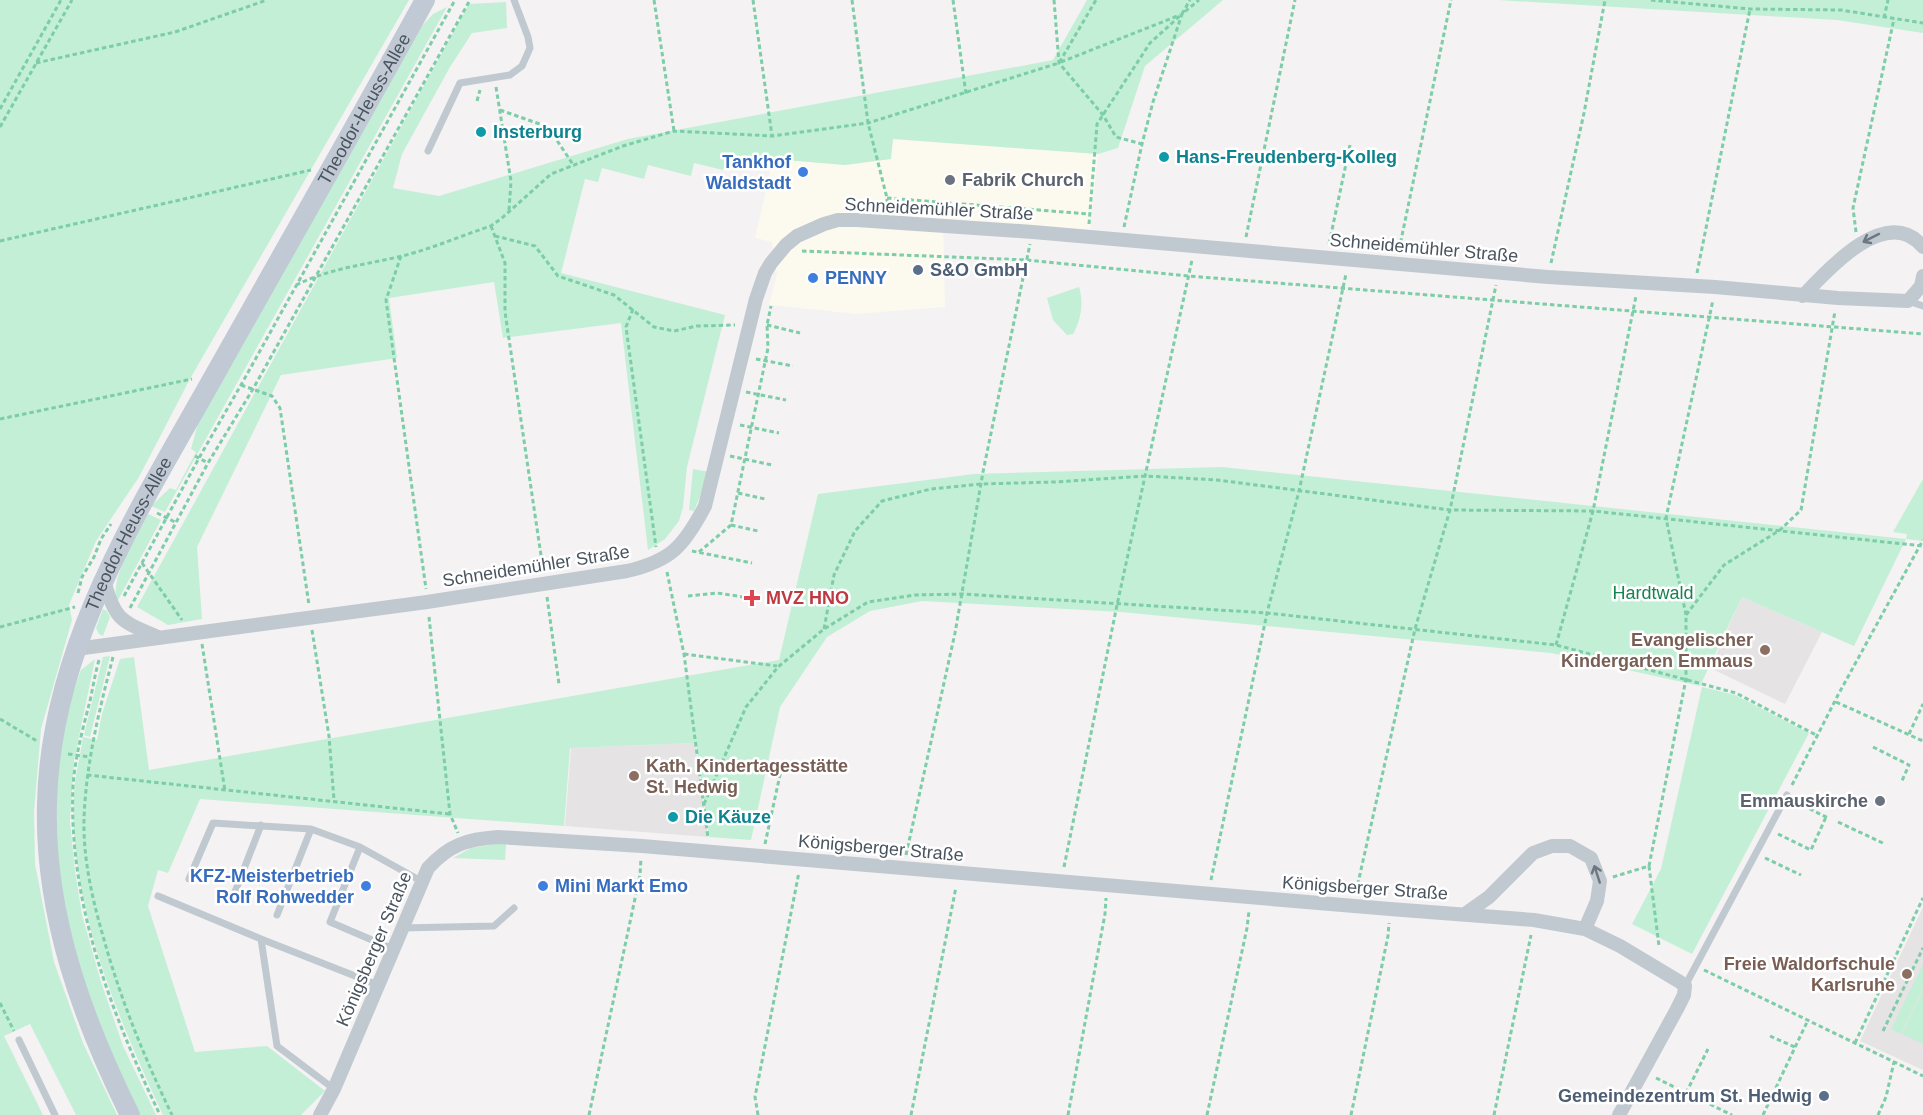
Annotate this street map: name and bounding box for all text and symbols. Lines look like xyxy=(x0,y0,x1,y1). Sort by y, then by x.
street label: Theodor-Heuss-Allee xyxy=(314,30,415,188)
place label: Insterburg xyxy=(493,122,582,142)
marker: Insterburg xyxy=(474,125,488,139)
place label: Hans-Freudenberg-Kolleg xyxy=(1176,147,1397,167)
marker: Hans-Freudenberg-Kolleg xyxy=(1157,150,1171,164)
place label: Tankhof Waldstadt xyxy=(706,152,792,193)
marker: Tankhof Waldstadt xyxy=(796,165,810,179)
place label: Fabrik Church xyxy=(962,170,1084,190)
marker: Fabrik Church xyxy=(943,173,957,187)
street label: Schneidemühler Straße xyxy=(844,194,1034,224)
street label: Schneidemühler Straße xyxy=(1329,230,1519,266)
one-way arrow xyxy=(1862,233,1880,245)
place label: S&O GmbH xyxy=(930,260,1028,280)
marker: S&O GmbH xyxy=(911,263,925,277)
place label: PENNY xyxy=(825,268,887,288)
marker: PENNY xyxy=(806,271,820,285)
street label: Theodor-Heuss-Allee xyxy=(82,453,176,614)
street label: Schneidemühler Straße xyxy=(441,541,631,591)
park label: Hardtwald xyxy=(1612,583,1694,603)
place label: MVZ HNO xyxy=(766,588,849,608)
marker: MVZ HNO xyxy=(743,589,761,607)
place label: Evangelischer Kindergarten Emmaus xyxy=(1561,630,1753,671)
marker: Evangelischer Kindergarten Emmaus xyxy=(1758,643,1772,657)
place label: Kath. Kindertagesstätte St. Hedwig xyxy=(646,756,848,797)
marker: Kath. Kindertagesstätte St. Hedwig xyxy=(627,769,641,783)
place label: Emmauskirche xyxy=(1740,791,1868,811)
marker: Emmauskirche xyxy=(1873,794,1887,808)
place label: Die Käuze xyxy=(685,807,771,827)
marker: Die Käuze xyxy=(666,810,680,824)
street label: Königsberger Straße xyxy=(797,831,965,865)
one-way arrow xyxy=(1590,865,1601,884)
place label: KFZ-Meisterbetrieb Rolf Rohwedder xyxy=(190,866,354,907)
street label: Königsberger Straße xyxy=(332,869,416,1029)
street label: Königsberger Straße xyxy=(1281,872,1449,904)
place label: Mini Markt Emo xyxy=(555,876,688,896)
marker: KFZ-Meisterbetrieb Rolf Rohwedder xyxy=(359,879,373,893)
marker: Mini Markt Emo xyxy=(536,879,550,893)
place label: Freie Waldorfschule Karlsruhe xyxy=(1724,954,1895,995)
marker: Freie Waldorfschule Karlsruhe xyxy=(1900,967,1914,981)
place label: Gemeindezentrum St. Hedwig xyxy=(1558,1086,1812,1106)
marker: Gemeindezentrum St. Hedwig xyxy=(1817,1089,1831,1103)

